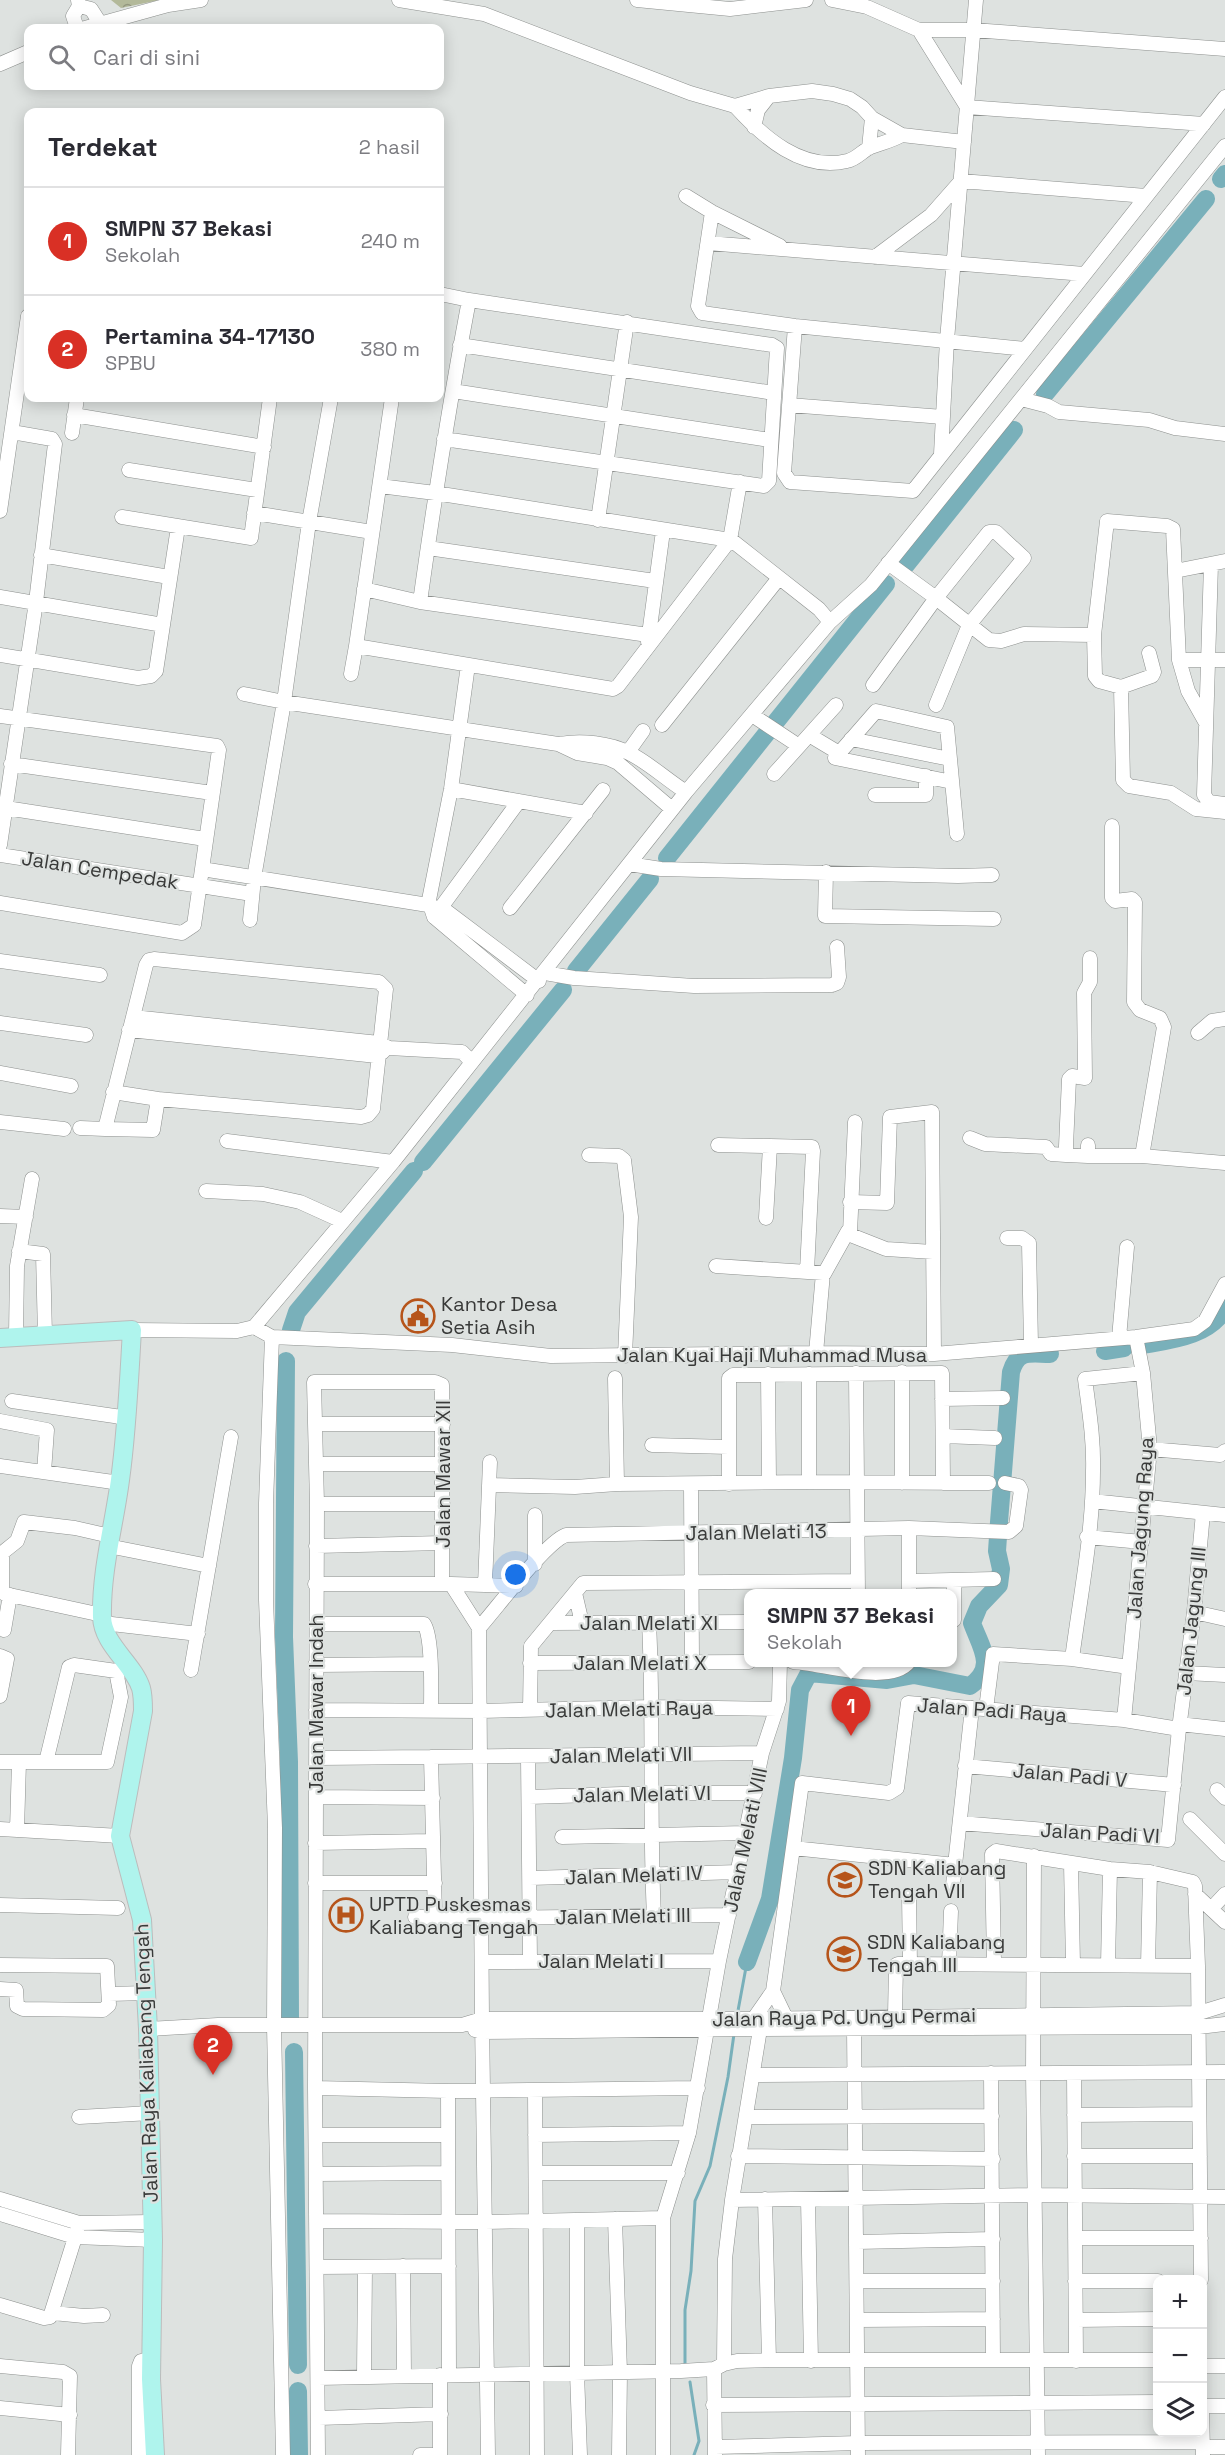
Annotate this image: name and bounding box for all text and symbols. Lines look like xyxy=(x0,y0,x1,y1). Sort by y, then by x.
search box xyxy=(24,24,444,90)
icon: search xyxy=(45,41,78,74)
text: Cari di sini xyxy=(93,43,200,71)
text: Terdekat xyxy=(48,130,158,164)
text: 2 hasil xyxy=(359,134,420,160)
text: SMPN 37 Bekasi xyxy=(105,214,272,242)
text: 1 xyxy=(63,228,72,254)
text: 240 m xyxy=(361,228,420,254)
text: Sekolah xyxy=(105,242,180,268)
text: Pertamina 34-17130 xyxy=(105,322,315,350)
text: 2 xyxy=(62,336,73,362)
text: 380 m xyxy=(360,336,420,362)
text: SPBU xyxy=(105,350,156,376)
street label: Jalan Cempedak xyxy=(20,845,180,895)
place label: Kantor Desa Setia Asih xyxy=(441,1291,558,1340)
public building icon: Kantor Desa Setia Asih xyxy=(400,1298,436,1334)
street label: Jalan Kyai Haji Muhammad Musa xyxy=(617,1342,927,1368)
street label: Jalan Mawar XII xyxy=(430,1400,456,1548)
street label: Jalan Jagung Raya xyxy=(1121,1436,1159,1620)
street label: Jalan Melati 13 xyxy=(685,1518,827,1546)
street label: Jalan Jagung III xyxy=(1170,1545,1212,1697)
your location xyxy=(501,1560,530,1589)
popup xyxy=(744,1589,957,1667)
text: SMPN 37 Bekasi xyxy=(767,1601,934,1629)
street label: Jalan Melati XI xyxy=(580,1610,718,1636)
street label: Jalan Mawar Indah xyxy=(303,1614,329,1794)
text: Sekolah xyxy=(767,1629,842,1655)
street label: Jalan Melati X xyxy=(573,1650,707,1676)
pin: 1 xyxy=(832,1686,870,1736)
street label: Jalan Padi Raya xyxy=(916,1692,1068,1728)
street label: Jalan Melati Raya xyxy=(545,1695,713,1723)
street label: Jalan Melati VII xyxy=(549,1741,693,1769)
street label: Jalan Padi V xyxy=(1012,1757,1128,1793)
street label: Jalan Melati VIII xyxy=(717,1765,773,1915)
street label: Jalan Melati VI xyxy=(573,1780,711,1808)
street label: Jalan Padi VI xyxy=(1040,1817,1160,1849)
place label: SDN Kaliabang Tengah VII xyxy=(868,1855,1006,1904)
street label: Jalan Melati IV xyxy=(565,1860,703,1890)
school or university icon: SDN Kaliabang Tengah VII xyxy=(827,1862,863,1898)
place label: UPTD Puskesmas Kaliabang Tengah xyxy=(369,1891,539,1940)
hospital icon: UPTD Puskesmas Kaliabang Tengah xyxy=(328,1897,364,1933)
street label: Jalan Melati III xyxy=(555,1902,691,1930)
street label: Jalan Raya Kaliabang Tengah xyxy=(128,1923,164,2203)
place label: SDN Kaliabang Tengah III xyxy=(867,1929,1005,1978)
school or university icon: SDN Kaliabang Tengah III xyxy=(826,1936,862,1972)
street label: Jalan Melati I xyxy=(538,1948,664,1974)
street label: Jalan Raya Pd. Ungu Permai xyxy=(712,2002,976,2032)
pin: 2 xyxy=(194,2026,232,2075)
map controls xyxy=(1153,2275,1207,2437)
button: + xyxy=(1153,2275,1207,2329)
button: − xyxy=(1153,2329,1207,2383)
button: layers xyxy=(1153,2383,1207,2437)

